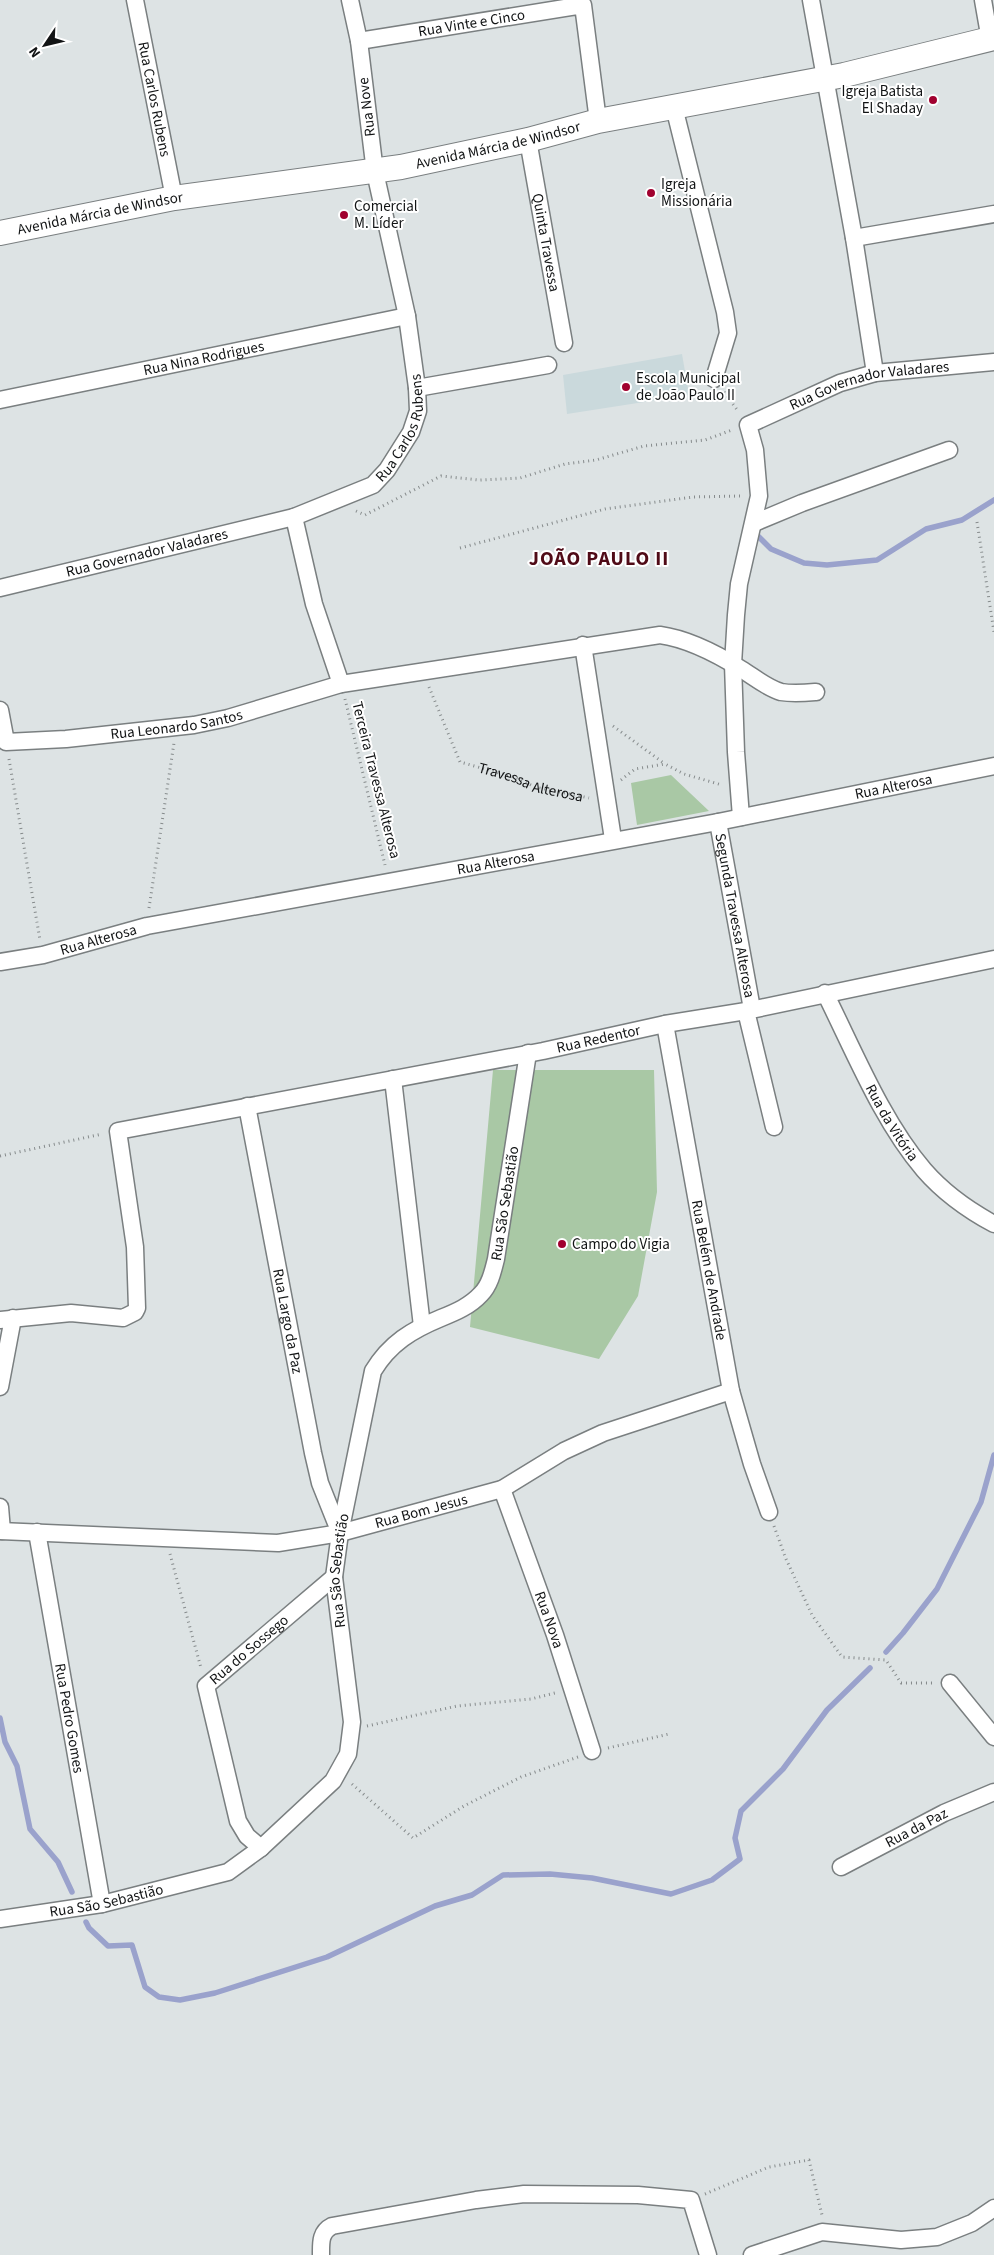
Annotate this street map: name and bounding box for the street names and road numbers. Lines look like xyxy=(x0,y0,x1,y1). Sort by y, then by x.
street label: Rua Vinte e Cinco xyxy=(417,4,527,42)
street label: Rua Carlos Rubens xyxy=(133,40,176,158)
street label: Rua Nove xyxy=(353,76,381,138)
street label: Avenida Márcia de Windsor xyxy=(414,116,583,174)
street label: Avenida Márcia de Windsor xyxy=(15,186,185,240)
street label: Quinta Travessa xyxy=(527,191,565,293)
street label: Rua Nina Rodrigues xyxy=(141,335,266,381)
street label: Rua Governador Valadares xyxy=(786,356,950,415)
street label: Rua Carlos Rubens xyxy=(371,373,429,487)
street label: Rua Governador Valadares xyxy=(64,523,230,582)
street label: Terceira Travessa Alterosa xyxy=(346,699,406,861)
street label: Rua Leonardo Santos xyxy=(109,704,245,745)
street label: Travessa Alterosa xyxy=(476,757,585,807)
street label: Rua Alterosa xyxy=(853,768,934,805)
street label: Segunda Travessa Alterosa xyxy=(710,831,760,999)
street label: Rua Alterosa xyxy=(455,845,536,880)
street label: Rua Alterosa xyxy=(58,919,139,960)
street label: Rua Redentor xyxy=(555,1019,643,1058)
street label: Rua da Vitória xyxy=(860,1080,924,1166)
street label: Rua São Sebastião xyxy=(485,1145,524,1262)
street label: Rua Belém de Andrade xyxy=(686,1198,732,1342)
street label: Rua Largo da Paz xyxy=(268,1267,308,1375)
street label: Rua Bom Jesus xyxy=(372,1488,470,1534)
street label: Rua São Sebastião xyxy=(324,1511,354,1629)
street label: Rua Nova xyxy=(529,1588,569,1651)
street label: Rua do Sossego xyxy=(205,1610,293,1689)
street label: Rua Pedro Gomes xyxy=(50,1662,89,1775)
street label: Rua da Paz xyxy=(881,1802,951,1853)
street label: Rua São Sebastião xyxy=(48,1878,165,1922)

